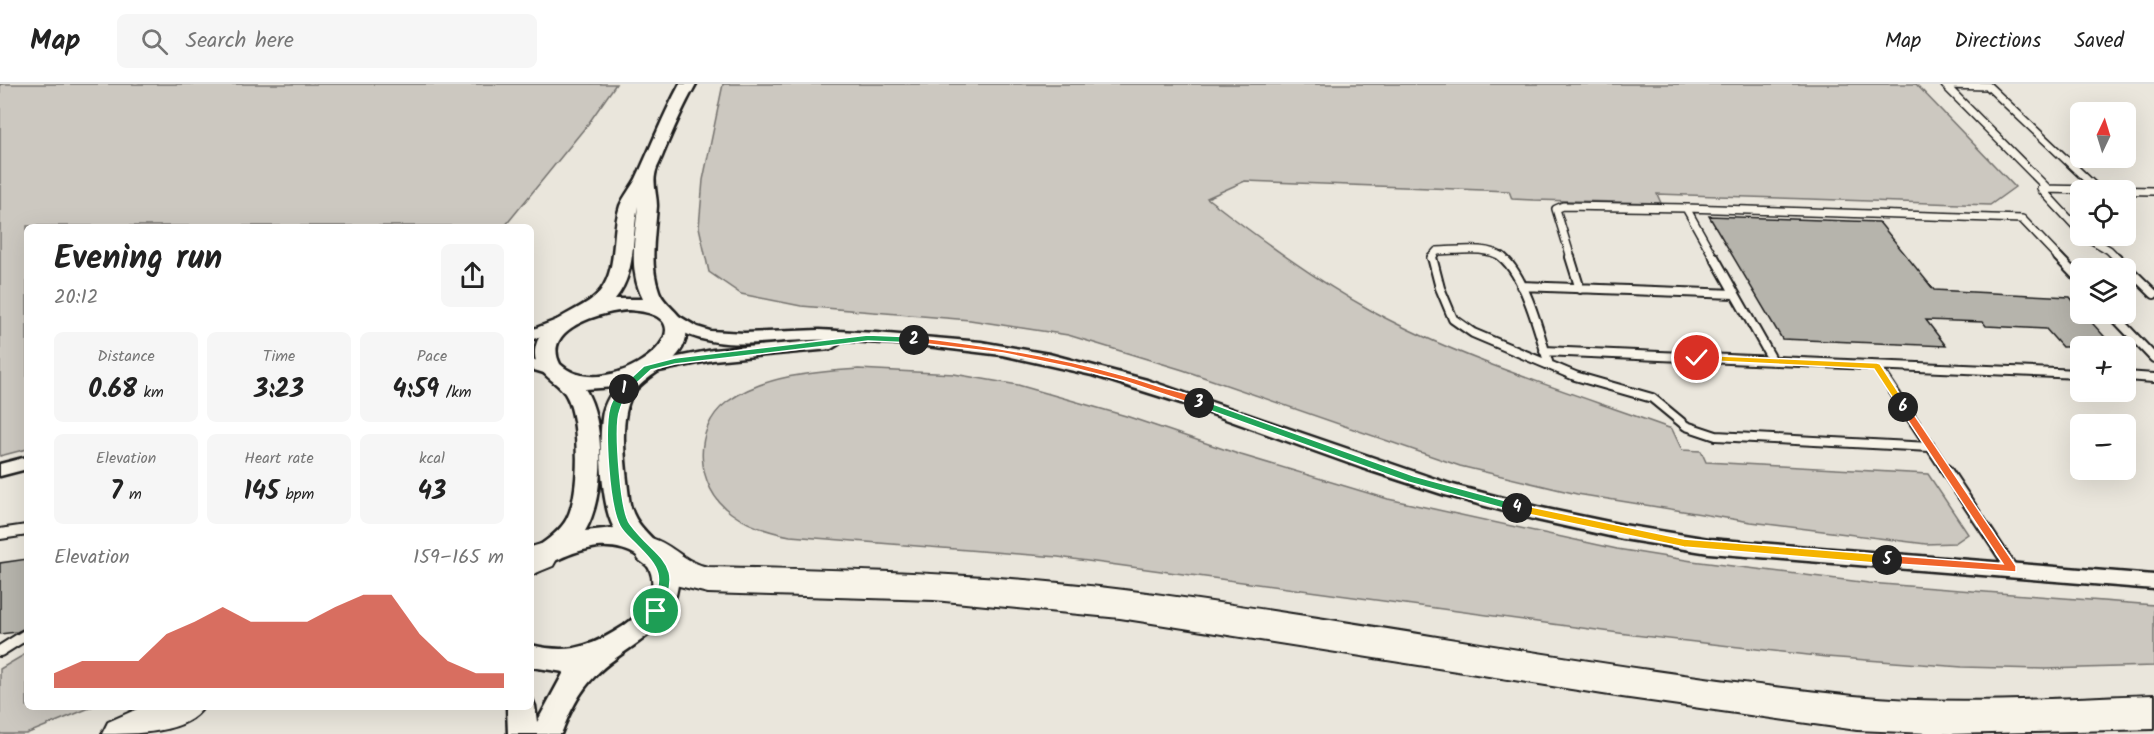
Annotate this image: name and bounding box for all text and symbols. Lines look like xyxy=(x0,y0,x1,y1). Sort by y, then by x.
search box xyxy=(117,14,537,68)
text: Map xyxy=(30,19,81,64)
text: Search here xyxy=(186,24,294,59)
icon: search xyxy=(138,25,171,58)
text: Map xyxy=(1885,25,1921,58)
text: Directions xyxy=(1954,25,2041,58)
text: Saved xyxy=(2074,25,2124,58)
north arrow xyxy=(2070,102,2136,168)
map controls xyxy=(2070,102,2136,480)
button: locate xyxy=(2070,180,2136,246)
text: Evening run xyxy=(54,233,222,286)
button: share xyxy=(441,244,504,307)
button: layers xyxy=(2070,258,2136,324)
text: 20:12 xyxy=(54,282,98,314)
pin: 2 xyxy=(899,325,929,355)
text: 2 xyxy=(909,327,919,352)
pin xyxy=(1671,332,1722,383)
button: + xyxy=(2070,336,2136,402)
icon: check xyxy=(1680,341,1713,374)
text: Distance xyxy=(97,344,155,369)
text: Time xyxy=(263,344,295,369)
text: Pace xyxy=(417,344,447,369)
text: 0.68 xyxy=(88,369,137,411)
text: 3:23 xyxy=(254,369,304,411)
text: 4:59 xyxy=(392,369,439,411)
pin: 1 xyxy=(609,374,639,404)
text: 1 xyxy=(622,376,626,401)
text: km xyxy=(137,380,164,405)
text: /km xyxy=(439,380,472,405)
pin: 3 xyxy=(1184,388,1214,418)
text: 3 xyxy=(1195,390,1203,415)
pin: 6 xyxy=(1888,392,1918,422)
text: 6 xyxy=(1899,394,1907,419)
button: − xyxy=(2070,414,2136,480)
text: Elevation xyxy=(96,446,156,471)
text: Heart rate xyxy=(244,446,314,471)
text: kcal xyxy=(419,446,445,471)
text: 7 xyxy=(110,471,123,513)
text: 145 xyxy=(244,471,279,513)
text: 43 xyxy=(418,471,446,513)
text: m xyxy=(123,482,142,507)
text: bpm xyxy=(279,482,314,507)
pin: 4 xyxy=(1502,493,1532,523)
text: 4 xyxy=(1513,495,1521,520)
text: Elevation xyxy=(54,542,130,574)
text: 159–165 m xyxy=(413,542,504,574)
pin: 5 xyxy=(1872,545,1902,575)
text: 5 xyxy=(1883,547,1891,572)
pin xyxy=(630,585,681,636)
icon: arrive xyxy=(639,594,672,627)

